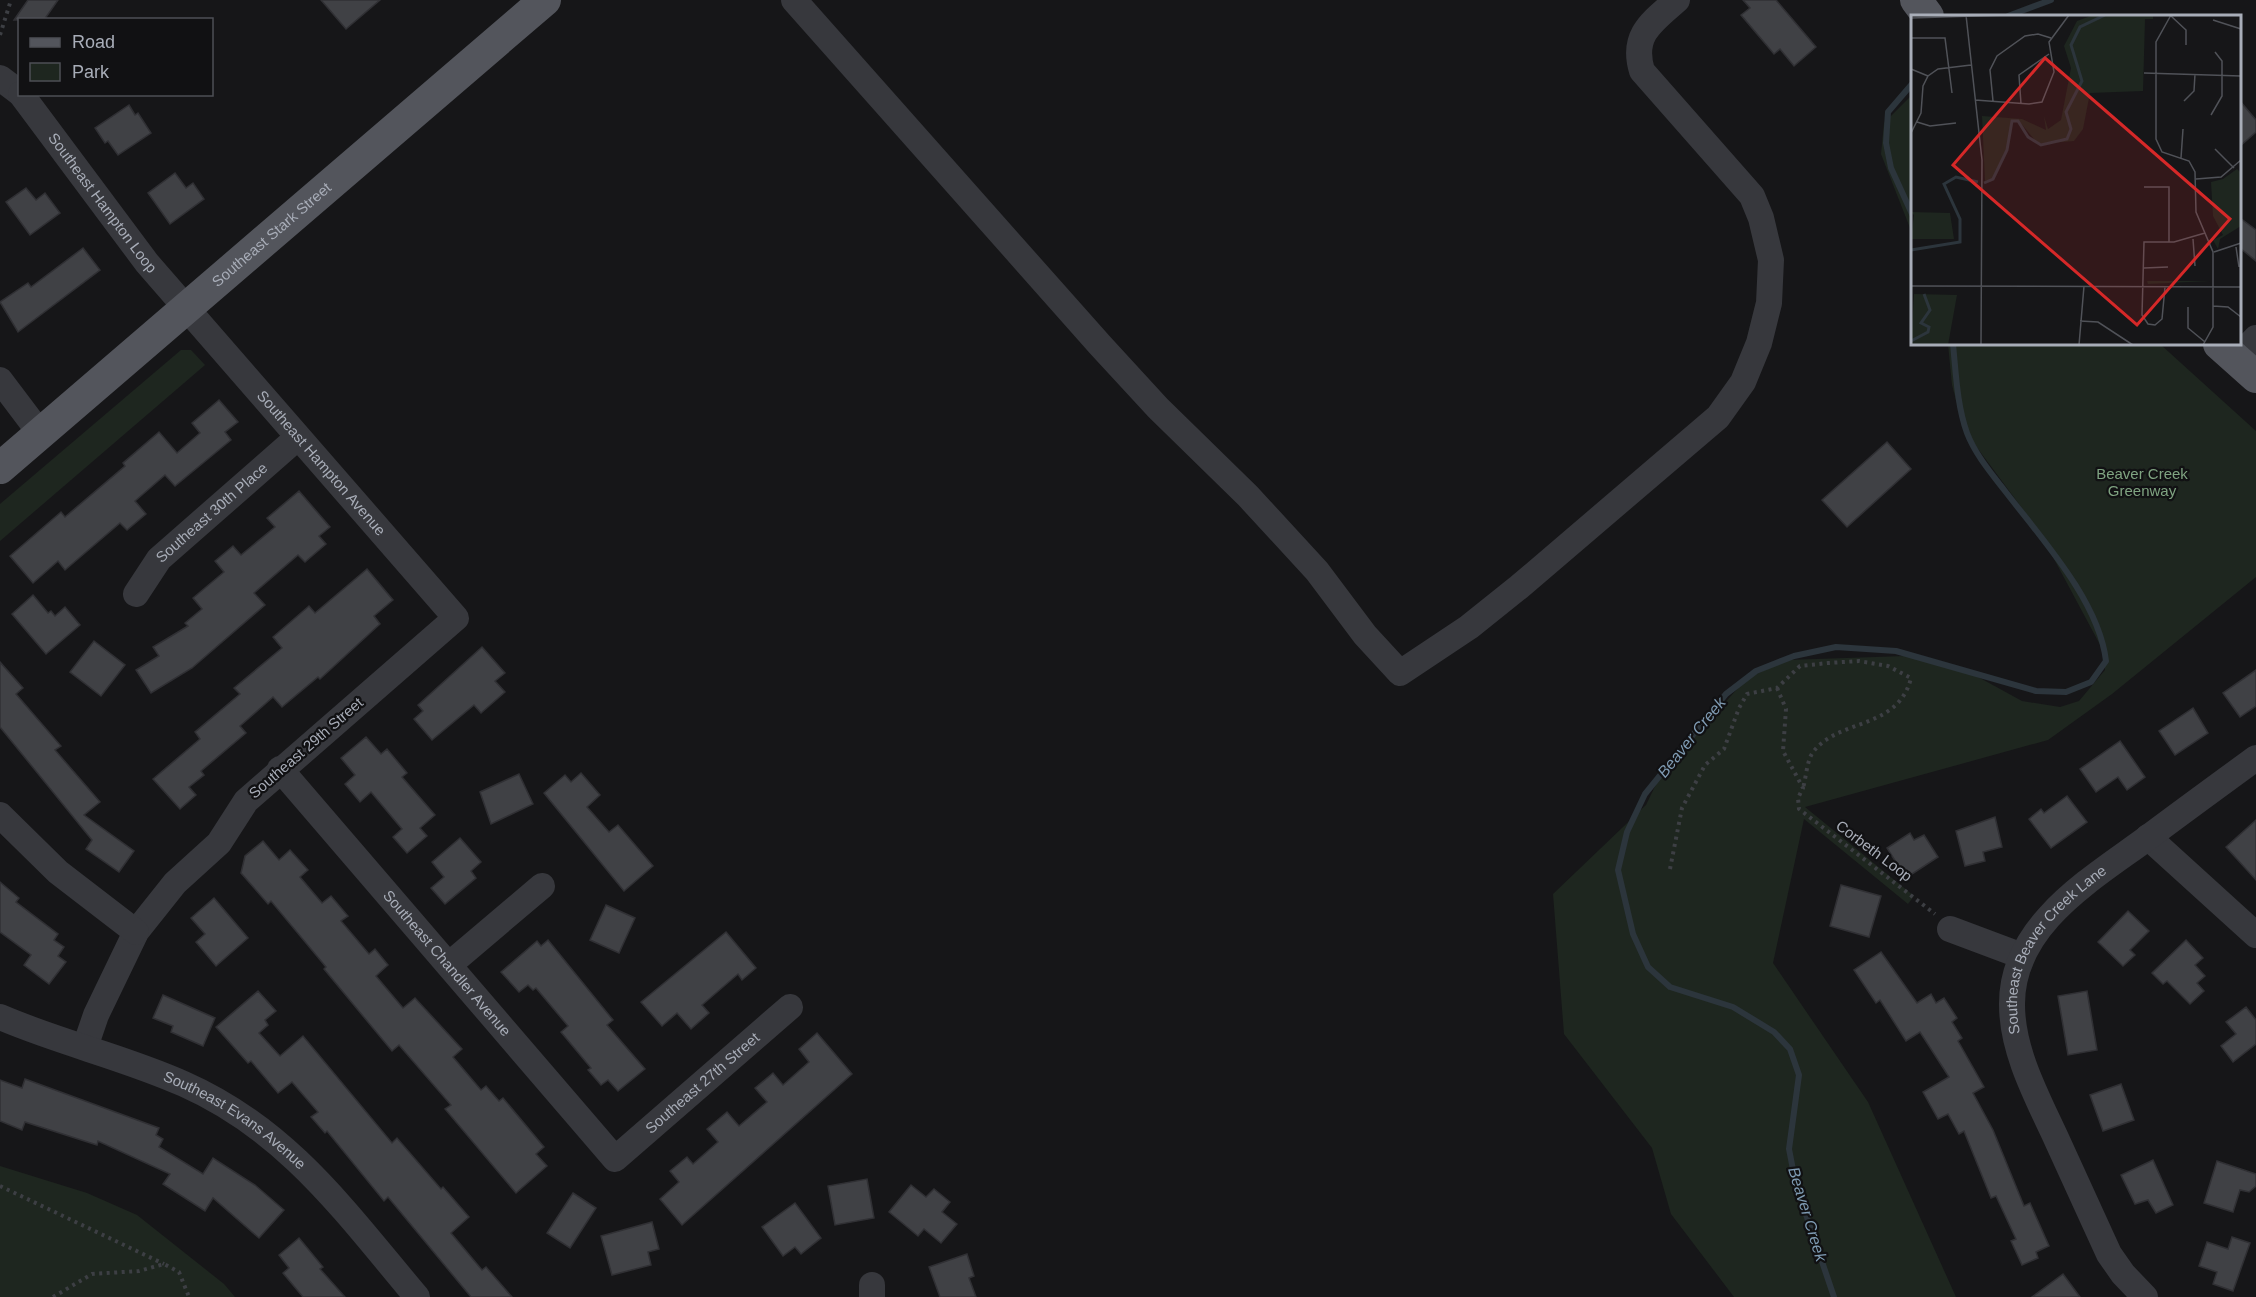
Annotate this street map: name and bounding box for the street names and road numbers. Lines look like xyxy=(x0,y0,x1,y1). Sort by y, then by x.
street label: Southeast Hampton Loop xyxy=(45,129,161,276)
street label: Southeast Stark Street xyxy=(208,178,335,290)
street label: Southeast Hampton Avenue xyxy=(254,387,389,539)
street label: Southeast 30th Place xyxy=(152,459,271,566)
street label: Southeast 29th Street xyxy=(245,693,367,802)
street label: Corbeth Loop xyxy=(1833,816,1916,885)
street label: Southeast Beaver Creek Lane xyxy=(2003,862,2109,1036)
street label: Southeast Chandler Avenue xyxy=(380,887,514,1039)
street label: Southeast 27th Street xyxy=(642,1028,763,1137)
street label: Southeast Evans Avenue xyxy=(161,1067,309,1172)

